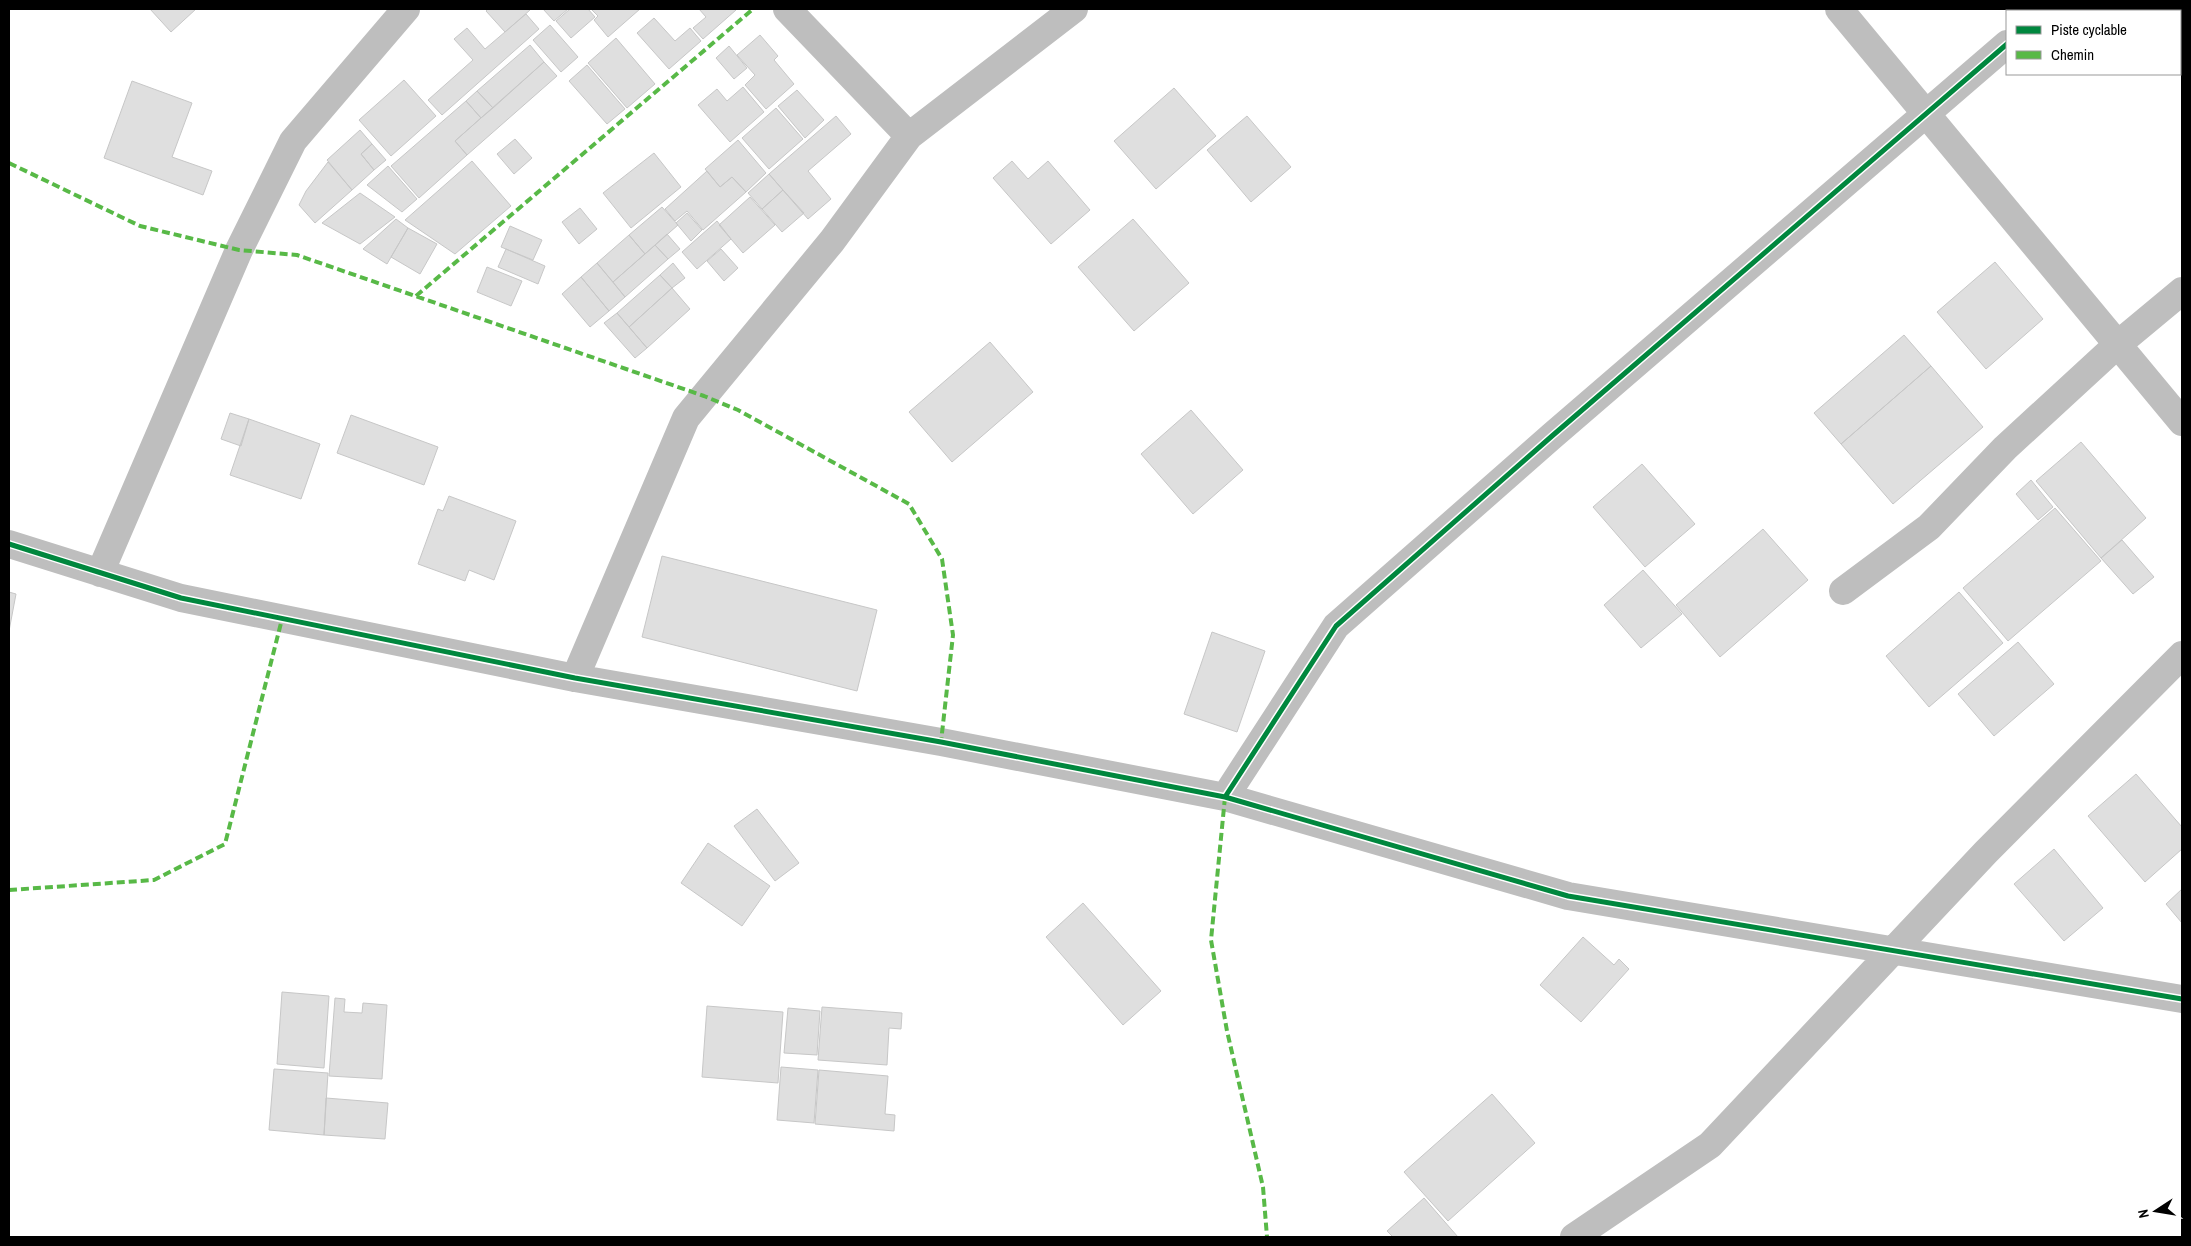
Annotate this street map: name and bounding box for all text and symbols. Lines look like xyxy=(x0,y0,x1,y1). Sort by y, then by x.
legend xyxy=(2006,10,2181,75)
text: Piste cyclable xyxy=(2051,19,2127,40)
text: Chemin xyxy=(2051,44,2094,65)
north arrow xyxy=(2131,1186,2181,1236)
text: N xyxy=(2134,1208,2153,1220)

